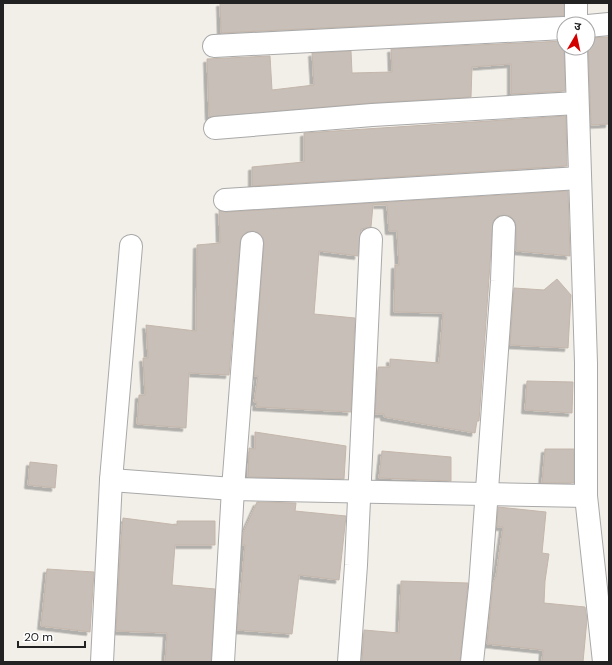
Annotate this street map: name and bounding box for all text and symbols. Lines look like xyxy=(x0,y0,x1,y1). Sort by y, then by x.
north arrow xyxy=(556,16,596,56)
text: उ xyxy=(573,19,582,34)
scale bar xyxy=(18,623,85,649)
text: 20 m xyxy=(24,629,53,645)

